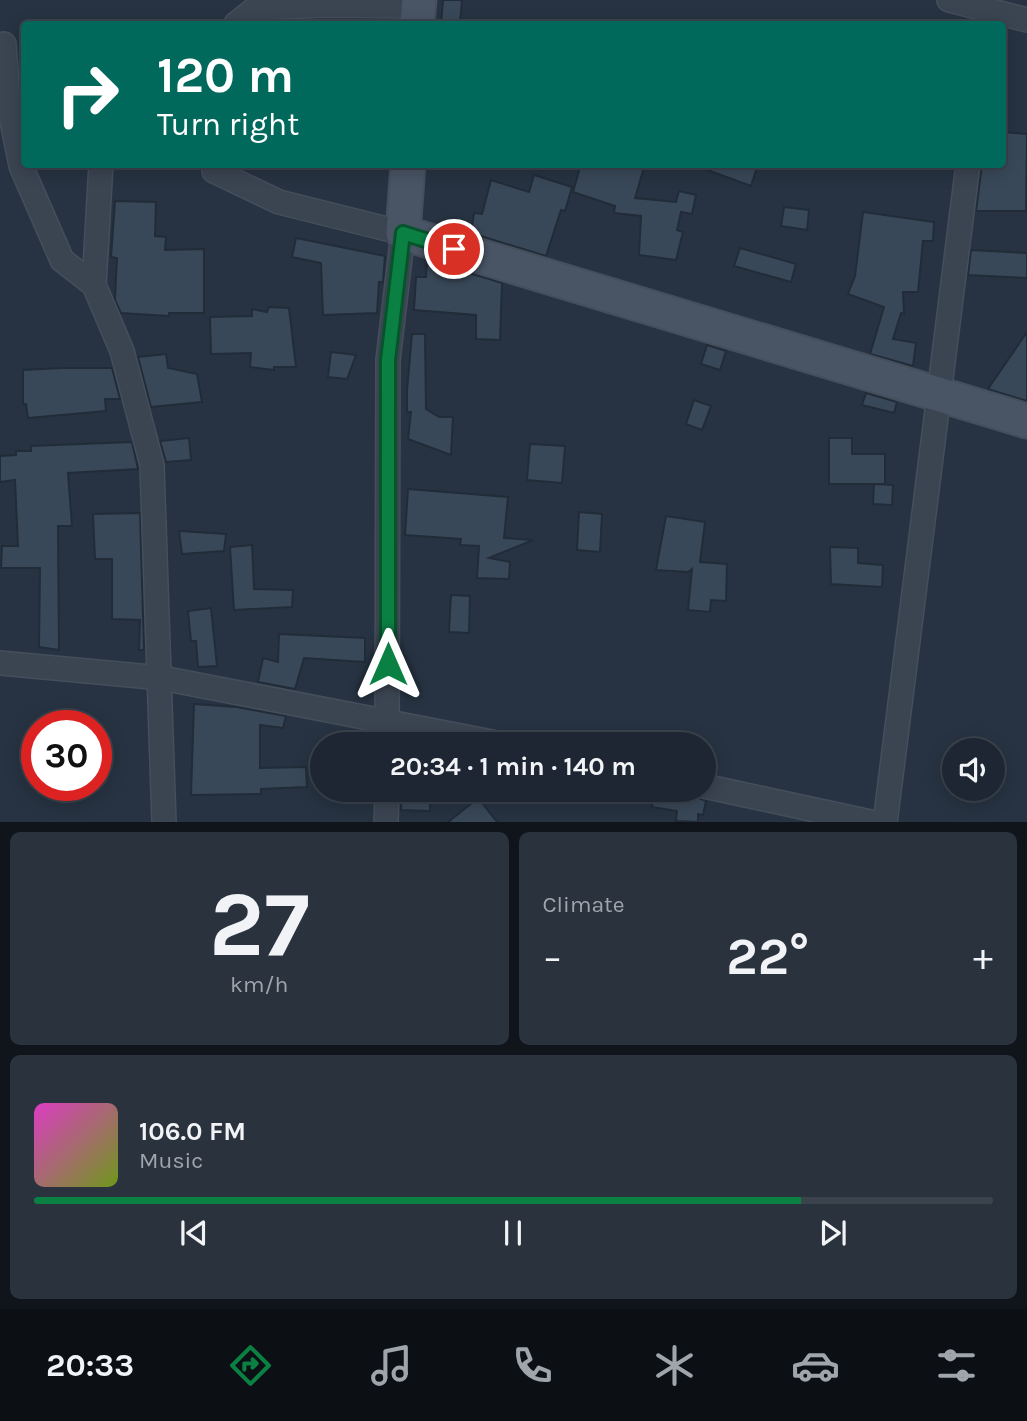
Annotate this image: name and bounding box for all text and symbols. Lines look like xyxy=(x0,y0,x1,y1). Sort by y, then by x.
text: 120 m xyxy=(157,47,294,104)
icon: right xyxy=(42,49,133,140)
text: Turn right xyxy=(157,106,299,143)
pin xyxy=(424,219,484,279)
icon: arrive xyxy=(435,230,473,268)
position arrow xyxy=(351,627,425,701)
speed limit sign: 30 xyxy=(21,710,112,801)
map controls xyxy=(942,738,1005,801)
button: sound xyxy=(942,738,1005,801)
text: 20:34 · 1 min · 140 m xyxy=(390,751,636,782)
text: 27 xyxy=(209,872,309,978)
text: Climate xyxy=(543,891,625,918)
text: 22° xyxy=(726,926,809,987)
text: − xyxy=(543,935,562,980)
text: + xyxy=(973,935,993,980)
text: km/h xyxy=(230,971,288,998)
text: 106.0 FM xyxy=(139,1116,246,1147)
text: Music xyxy=(139,1147,203,1174)
icon: previous xyxy=(175,1214,213,1252)
icon: pause xyxy=(494,1214,532,1252)
icon: next xyxy=(814,1214,852,1252)
icon: directions xyxy=(226,1341,275,1390)
icon: music xyxy=(367,1341,416,1390)
icon: phone xyxy=(508,1341,557,1390)
icon: climate xyxy=(650,1341,699,1390)
icon: car xyxy=(791,1341,840,1390)
icon: filters xyxy=(932,1341,981,1390)
text: 20:33 xyxy=(46,1347,134,1384)

